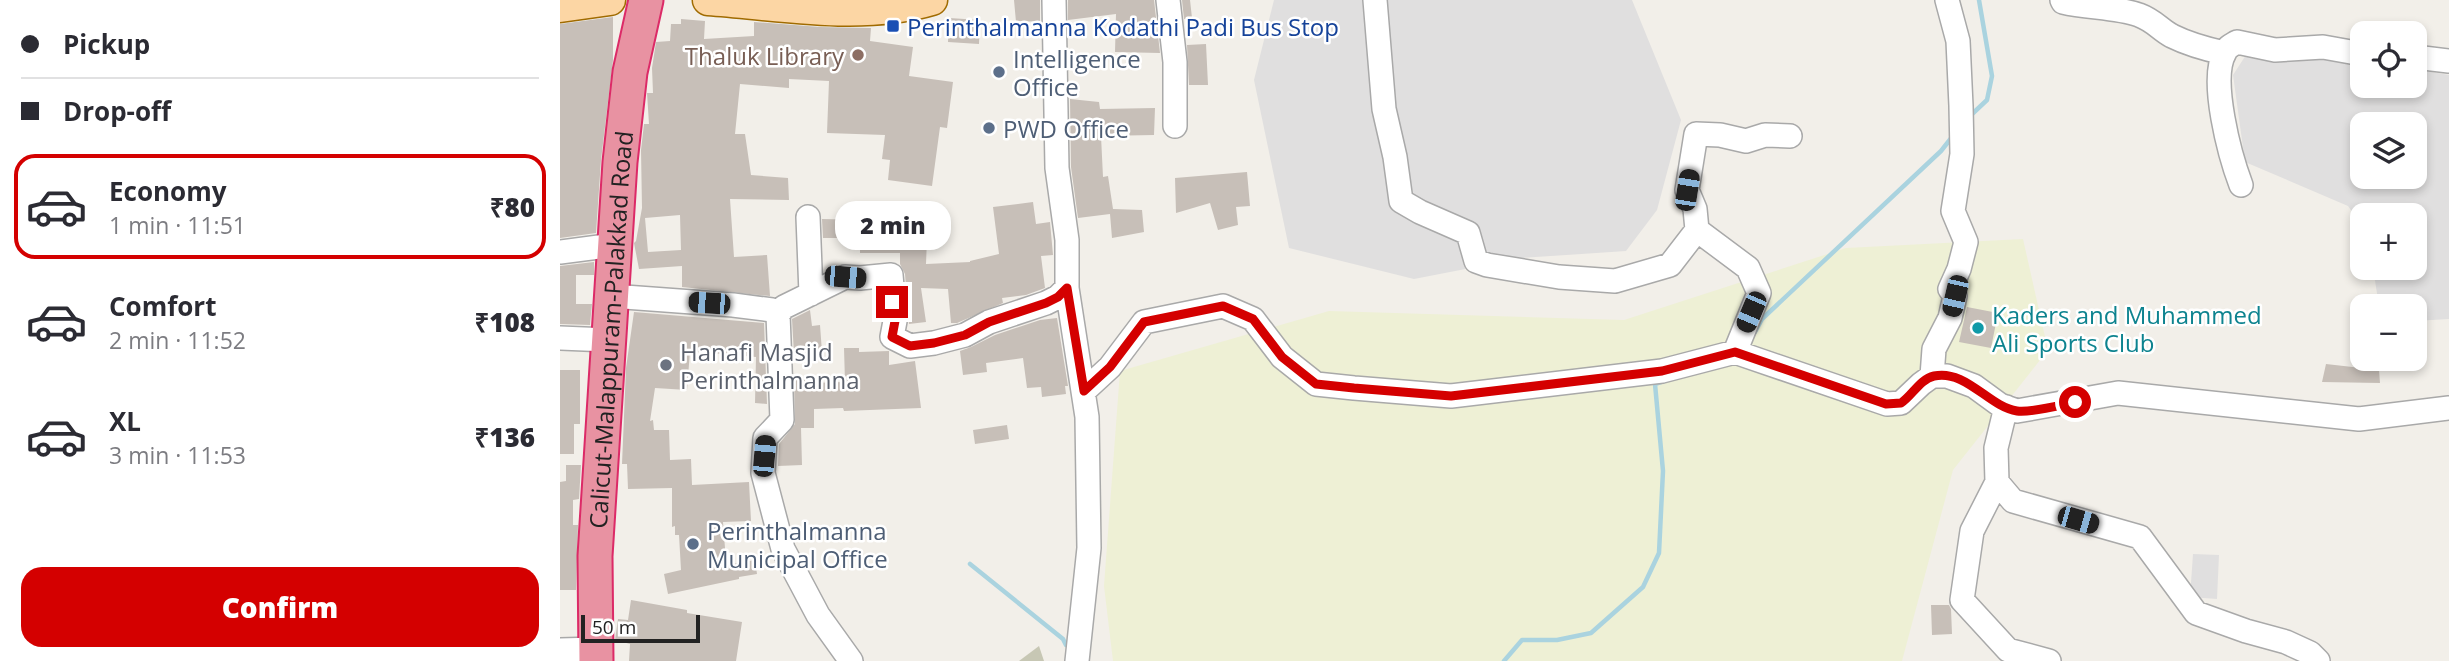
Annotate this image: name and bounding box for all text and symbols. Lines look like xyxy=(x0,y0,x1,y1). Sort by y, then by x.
place label: Perinthalmanna Kodathi Padi Bus Stop xyxy=(907,10,1339,43)
marker: Perinthalmanna Kodathi Padi Bus Stop xyxy=(885,18,901,34)
map controls xyxy=(2350,21,2427,371)
button: locate xyxy=(2350,21,2427,98)
text: Pickup xyxy=(63,26,150,62)
place label: Thaluk Library xyxy=(685,39,845,72)
place label: Intelligence Office xyxy=(1013,42,1141,103)
marker: Thaluk Library xyxy=(850,47,866,63)
marker: Intelligence Office xyxy=(991,64,1007,80)
text: Drop-off xyxy=(63,93,171,129)
place label: PWD Office xyxy=(1003,112,1129,145)
button: layers xyxy=(2350,112,2427,189)
marker: PWD Office xyxy=(981,120,997,136)
street label: Calicut-Malappuram-Palakkad Road xyxy=(580,129,640,529)
car xyxy=(1674,168,1701,212)
text: Economy xyxy=(109,173,227,209)
icon: car xyxy=(25,175,88,238)
text: ₹80 xyxy=(490,189,535,225)
callout: 2 min xyxy=(834,201,950,250)
button: + xyxy=(2350,203,2427,280)
text: 1 min · 11:51 xyxy=(109,209,246,241)
text: 2 min xyxy=(860,209,926,241)
car xyxy=(824,265,867,289)
car xyxy=(1941,273,1970,319)
route end xyxy=(876,286,908,318)
text: Comfort xyxy=(109,288,216,324)
car xyxy=(1734,289,1769,335)
icon: car xyxy=(25,290,88,353)
car xyxy=(688,291,731,315)
button: − xyxy=(2350,294,2427,371)
place label: Kaders and Muhammed Ali Sports Club xyxy=(1992,298,2262,359)
text: ₹108 xyxy=(474,304,535,340)
marker: Kaders and Muhammed Ali Sports Club xyxy=(1970,320,1986,336)
text: 2 min · 11:52 xyxy=(109,324,246,356)
place label: Hanafi Masjid Perinthalmanna xyxy=(680,335,860,396)
marker: Hanafi Masjid Perinthalmanna xyxy=(658,357,674,373)
route start xyxy=(2059,386,2091,418)
text: XL xyxy=(109,403,141,439)
icon: car xyxy=(25,405,88,468)
text: ₹136 xyxy=(474,419,535,455)
car xyxy=(752,434,777,478)
text: 3 min · 11:53 xyxy=(109,439,246,471)
car xyxy=(2055,504,2102,536)
place label: Perinthalmanna Municipal Office xyxy=(707,514,888,575)
marker: Perinthalmanna Municipal Office xyxy=(685,536,701,552)
button: Confirm xyxy=(21,567,539,647)
scale bar xyxy=(581,612,700,644)
text: 50 m xyxy=(592,614,636,640)

